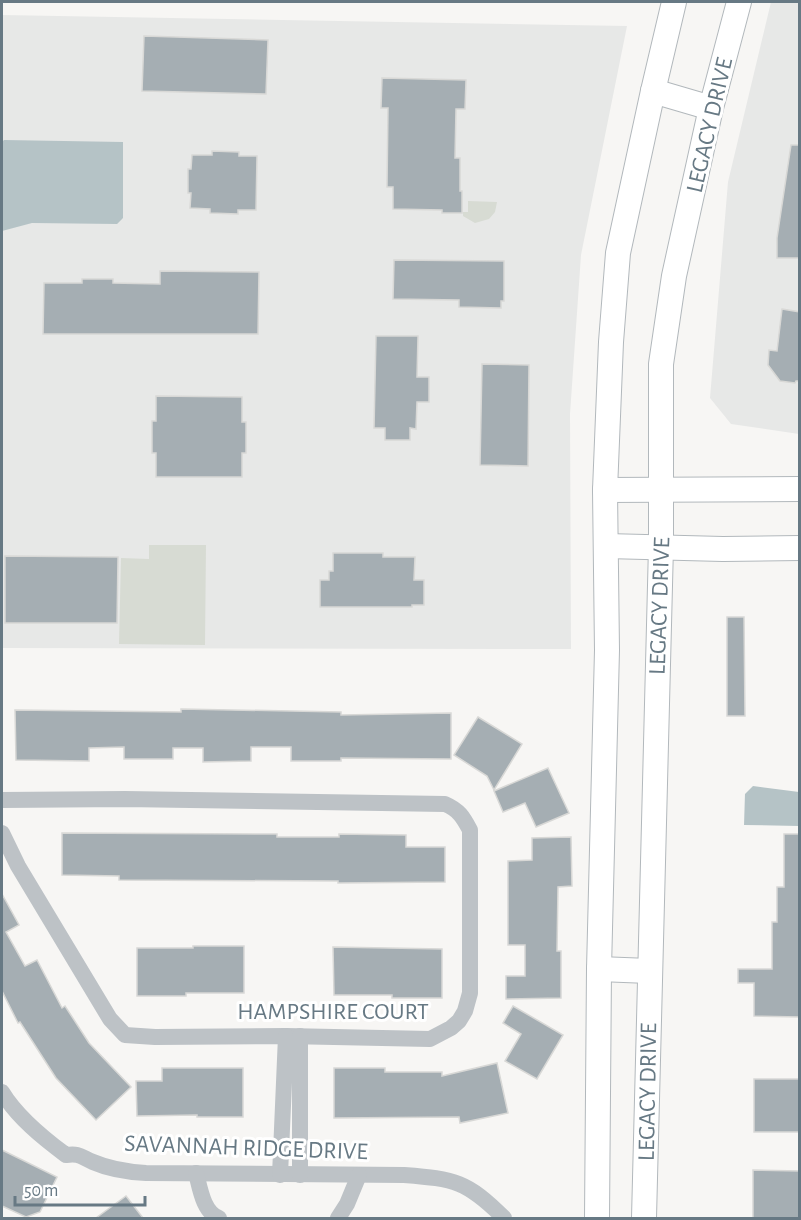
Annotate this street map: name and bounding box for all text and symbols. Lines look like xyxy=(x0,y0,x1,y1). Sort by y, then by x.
street label: LEGACY DRIVE xyxy=(683,55,737,195)
street label: LEGACY DRIVE xyxy=(646,536,674,676)
street label: HAMPSHIRE COURT xyxy=(237,1000,429,1024)
street label: LEGACY DRIVE xyxy=(635,1022,661,1161)
street label: SAVANNAH RIDGE DRIVE xyxy=(124,1132,369,1164)
scale bar xyxy=(15,1169,146,1207)
text: 50 m xyxy=(24,1182,58,1200)

